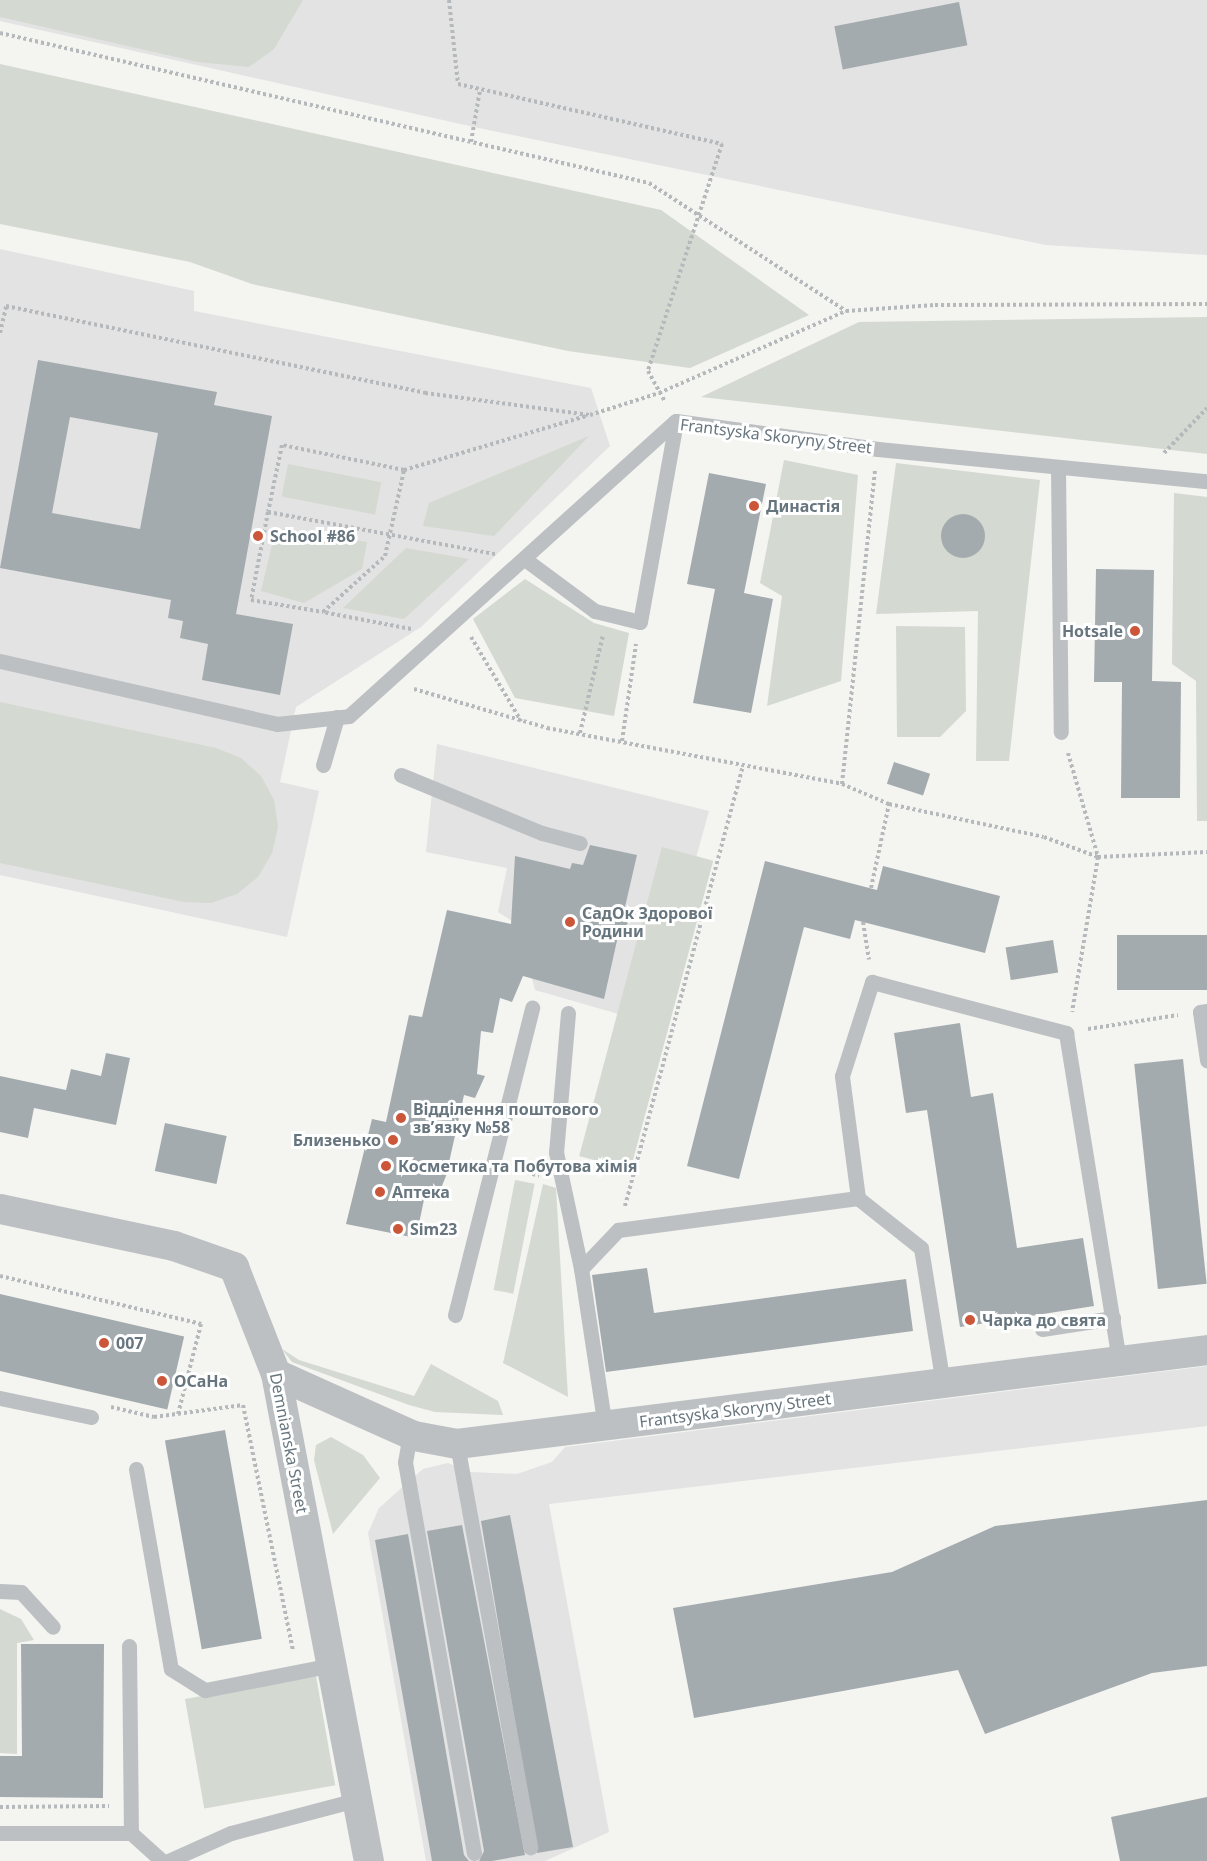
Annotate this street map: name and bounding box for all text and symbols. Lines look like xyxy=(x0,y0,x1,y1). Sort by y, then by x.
street label: Frantsyska Skoryny Street xyxy=(679,415,873,457)
place label: Династія xyxy=(766,496,840,516)
marker: Династія xyxy=(747,499,761,513)
place label: School #86 xyxy=(270,526,355,546)
marker: School #86 xyxy=(251,529,265,543)
place label: Hotsale xyxy=(1062,621,1123,641)
marker: Hotsale xyxy=(1128,624,1142,638)
place label: СадОк Здорової Родини xyxy=(582,903,712,941)
marker: СадОк Здорової Родини xyxy=(563,915,577,929)
place label: Відділення поштового зв’язку №58 xyxy=(413,1099,599,1137)
marker: Відділення поштового зв’язку №58 xyxy=(394,1111,408,1125)
place label: Близенько xyxy=(293,1130,381,1150)
marker: Близенько xyxy=(386,1133,400,1147)
place label: Косметика та Побутова хімія xyxy=(398,1156,638,1176)
marker: Косметика та Побутова хімія xyxy=(379,1159,393,1173)
place label: Аптека xyxy=(392,1182,450,1202)
marker: Аптека xyxy=(373,1185,387,1199)
place label: Sim23 xyxy=(410,1219,458,1239)
marker: Sim23 xyxy=(391,1222,405,1236)
place label: Чарка до свята xyxy=(982,1310,1106,1330)
marker: Чарка до свята xyxy=(963,1313,977,1327)
place label: 007 xyxy=(116,1333,143,1353)
marker: 007 xyxy=(97,1336,111,1350)
place label: ОСаНа xyxy=(174,1371,228,1391)
street label: Demnianska Street xyxy=(266,1371,312,1515)
marker: ОСаНа xyxy=(155,1374,169,1388)
street label: Frantsyska Skoryny Street xyxy=(638,1389,832,1431)

